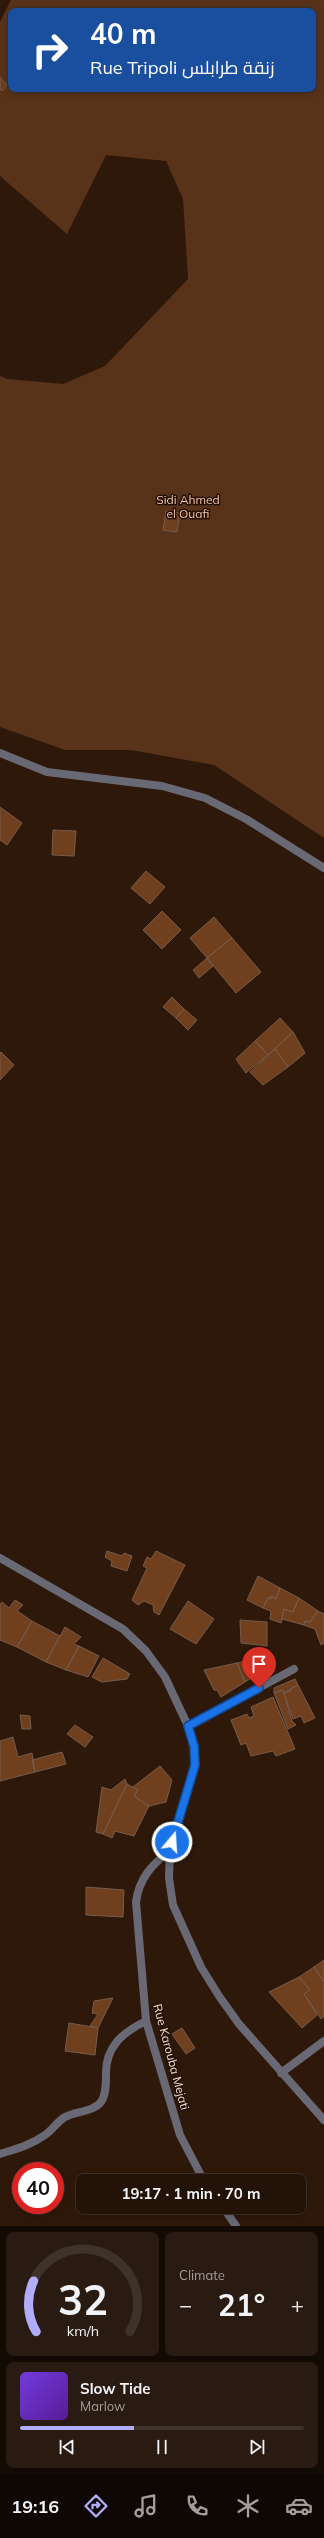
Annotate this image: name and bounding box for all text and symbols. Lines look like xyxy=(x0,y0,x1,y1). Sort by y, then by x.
text: 40 m xyxy=(90,16,156,51)
icon: right xyxy=(24,24,76,76)
text: Rue Tripoli زنقة طرابلس xyxy=(90,56,275,79)
park label: Sidi Ahmed el Ouafi xyxy=(156,492,220,521)
pin xyxy=(242,1647,276,1688)
icon: arrive xyxy=(248,1653,270,1675)
position arrow xyxy=(151,1821,193,1863)
street label: Rue Karouba Mejati xyxy=(150,2002,193,2112)
speed limit sign: 40 xyxy=(12,2162,64,2214)
text: 19:17 · 1 min · 70 m xyxy=(122,2184,260,2203)
text: Climate xyxy=(179,2267,225,2283)
text: 32 xyxy=(58,2273,107,2325)
text: 21° xyxy=(218,2286,265,2324)
text: − xyxy=(179,2291,192,2319)
text: + xyxy=(291,2291,304,2319)
text: km/h xyxy=(66,2322,99,2340)
text: Slow Tide xyxy=(80,2379,150,2398)
text: Marlow xyxy=(80,2398,125,2414)
icon: previous xyxy=(56,2436,78,2458)
icon: pause xyxy=(151,2436,173,2458)
icon: next xyxy=(246,2436,268,2458)
icon: directions xyxy=(82,2492,110,2520)
icon: music xyxy=(132,2492,160,2520)
icon: phone xyxy=(183,2492,211,2520)
icon: climate xyxy=(234,2492,262,2520)
icon: car xyxy=(285,2492,313,2520)
text: 19:16 xyxy=(11,2495,59,2518)

